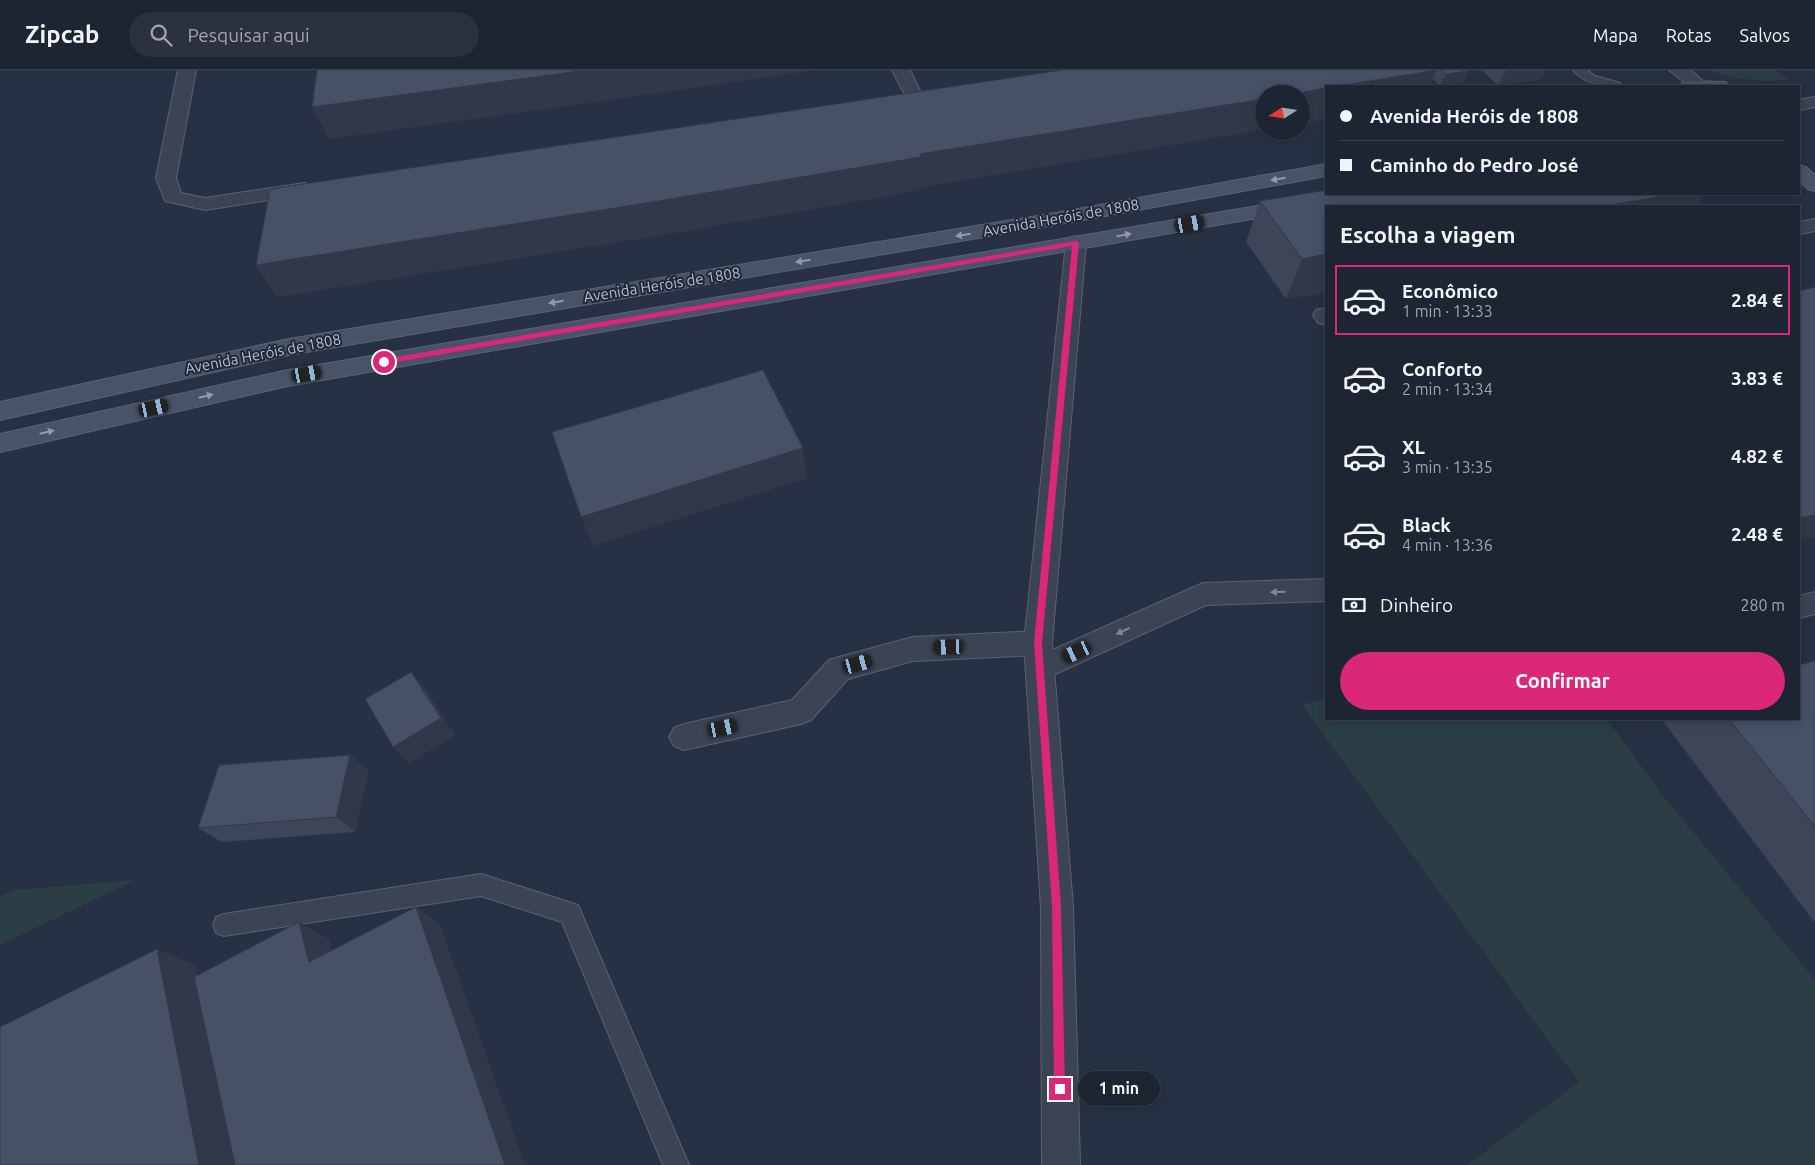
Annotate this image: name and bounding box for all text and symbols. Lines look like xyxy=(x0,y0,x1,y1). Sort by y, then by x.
search box xyxy=(129,12,479,57)
text: Zipcab xyxy=(25,21,99,48)
icon: search xyxy=(147,21,175,49)
text: Pesquisar aqui xyxy=(187,24,310,46)
text: Mapa xyxy=(1593,25,1638,45)
text: Rotas xyxy=(1666,25,1712,45)
text: Salvos xyxy=(1740,25,1790,45)
north arrow xyxy=(1255,85,1310,140)
map controls xyxy=(1255,85,1310,140)
text: Avenida Heróis de 1808 xyxy=(1370,105,1579,127)
text: Caminho do Pedro José xyxy=(1370,154,1579,176)
one-way arrow xyxy=(1270,176,1286,184)
street label: Avenida Heróis de 1808 xyxy=(981,195,1140,240)
car xyxy=(1173,214,1206,234)
text: Escolha a viagem xyxy=(1340,222,1515,247)
one-way arrow xyxy=(955,231,971,239)
one-way arrow xyxy=(1116,231,1132,239)
one-way arrow xyxy=(794,258,810,266)
street label: Avenida Heróis de 1808 xyxy=(582,264,741,305)
icon: car xyxy=(1342,278,1387,323)
text: Econômico xyxy=(1402,280,1498,302)
text: 2.84 € xyxy=(1731,289,1783,311)
one-way arrow xyxy=(548,299,564,307)
text: 1 min · 13:33 xyxy=(1402,302,1493,320)
street label: Avenida Heróis de 1808 xyxy=(184,330,342,377)
route start xyxy=(373,351,395,373)
icon: car xyxy=(1342,356,1387,401)
text: Conforto xyxy=(1402,358,1483,380)
car xyxy=(290,364,323,384)
text: 3.83 € xyxy=(1731,367,1783,389)
text: 2 min · 13:34 xyxy=(1402,380,1493,398)
one-way arrow xyxy=(198,392,214,400)
car xyxy=(137,397,170,419)
one-way arrow xyxy=(40,428,55,436)
icon: car xyxy=(1342,434,1387,479)
text: XL xyxy=(1402,436,1425,458)
text: 4.82 € xyxy=(1731,445,1783,467)
text: 3 min · 13:35 xyxy=(1402,458,1493,476)
icon: car xyxy=(1342,512,1387,557)
text: Black xyxy=(1402,514,1451,536)
text: 2.48 € xyxy=(1731,523,1783,545)
text: 4 min · 13:36 xyxy=(1402,536,1493,554)
one-way arrow xyxy=(1269,588,1285,596)
icon: cash xyxy=(1340,591,1368,619)
text: Dinheiro xyxy=(1380,594,1453,616)
text: 280 m xyxy=(1740,596,1785,614)
one-way arrow xyxy=(1116,627,1130,635)
car xyxy=(933,639,964,655)
car xyxy=(1060,639,1093,665)
button: Confirmar xyxy=(1340,652,1785,710)
car xyxy=(841,653,874,675)
car xyxy=(706,718,739,738)
callout: 1 min xyxy=(1078,1072,1160,1106)
route end xyxy=(1049,1078,1071,1100)
text: 1 min xyxy=(1099,1079,1139,1097)

